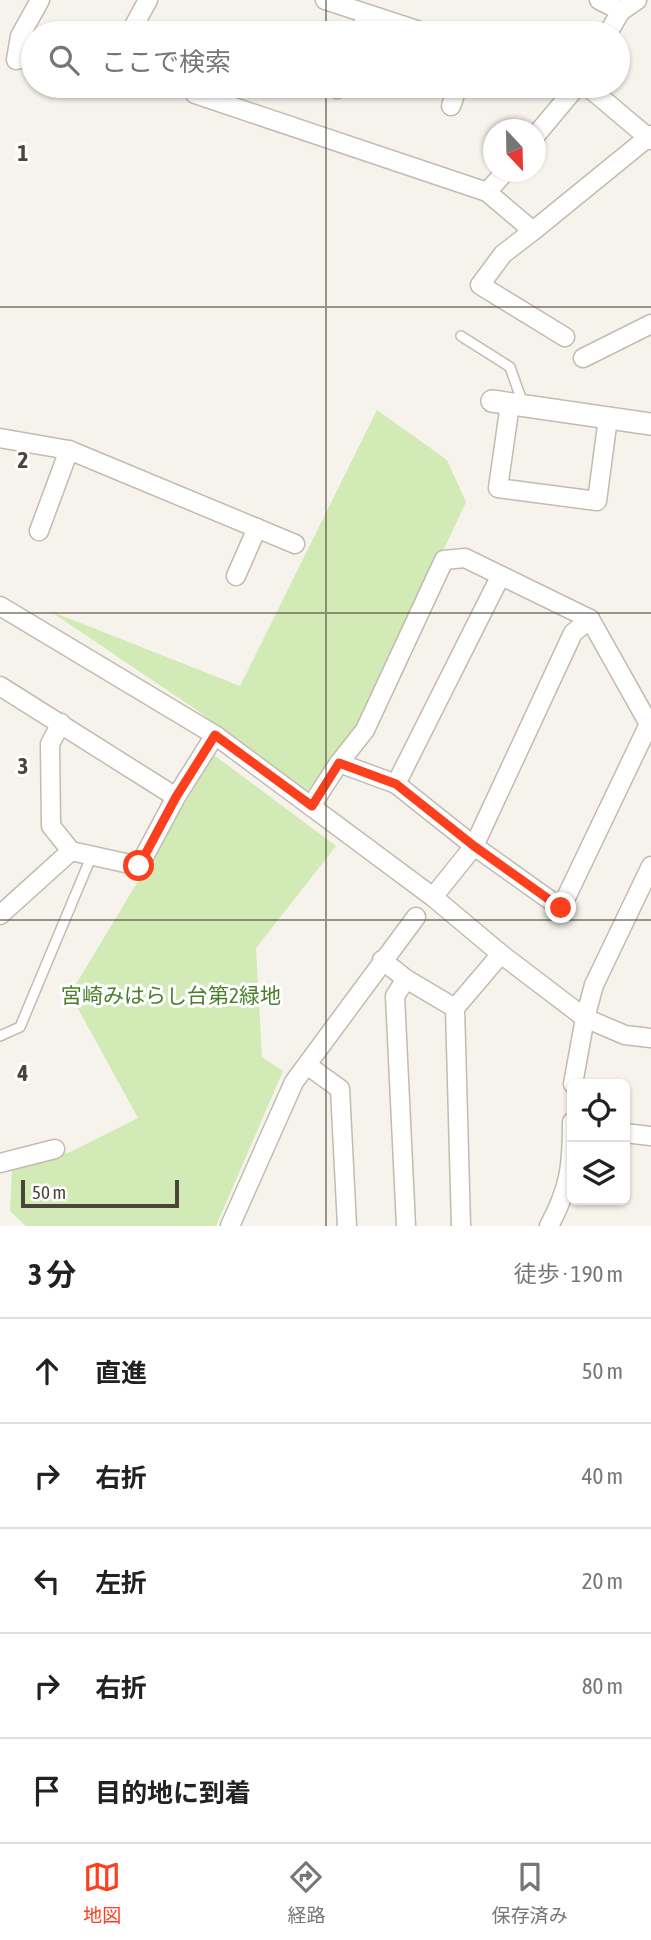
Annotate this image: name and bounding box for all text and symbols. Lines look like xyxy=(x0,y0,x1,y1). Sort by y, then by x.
search box xyxy=(21,21,630,98)
icon: search xyxy=(45,41,83,79)
text: ここで検索 xyxy=(101,47,231,77)
north arrow xyxy=(483,119,546,182)
text: 1 xyxy=(18,140,29,166)
text: 2 xyxy=(18,447,28,473)
text: 3 xyxy=(18,753,28,779)
route start xyxy=(123,850,154,881)
route end xyxy=(545,892,576,923)
park label: 宮崎みはらし台第2緑地 xyxy=(61,983,281,1007)
text: 4 xyxy=(17,1060,29,1086)
map controls xyxy=(567,1079,630,1205)
button: locate xyxy=(567,1079,630,1142)
button: layers xyxy=(567,1142,630,1205)
scale bar xyxy=(21,1177,178,1209)
text: 50 m xyxy=(32,1181,66,1203)
text: 3 分 xyxy=(28,1257,76,1291)
text: 徒歩 · 190 m xyxy=(514,1261,623,1287)
icon: ahead xyxy=(28,1352,66,1390)
text: 直進 xyxy=(95,1358,147,1388)
text: 50 m xyxy=(582,1358,623,1384)
icon: right xyxy=(28,1457,66,1495)
text: 右折 xyxy=(95,1463,147,1493)
text: 40 m xyxy=(582,1463,623,1489)
icon: left xyxy=(28,1562,66,1600)
text: 左折 xyxy=(95,1568,147,1598)
text: 20 m xyxy=(582,1568,623,1594)
icon: right xyxy=(28,1667,66,1705)
text: 右折 xyxy=(95,1673,147,1703)
text: 80 m xyxy=(582,1673,623,1699)
icon: arrive xyxy=(28,1772,66,1810)
text: 目的地に到着 xyxy=(95,1778,251,1808)
tab: 地図 xyxy=(83,1858,121,1927)
tab: 経路 xyxy=(287,1858,326,1927)
tab: 保存済み xyxy=(492,1858,568,1927)

